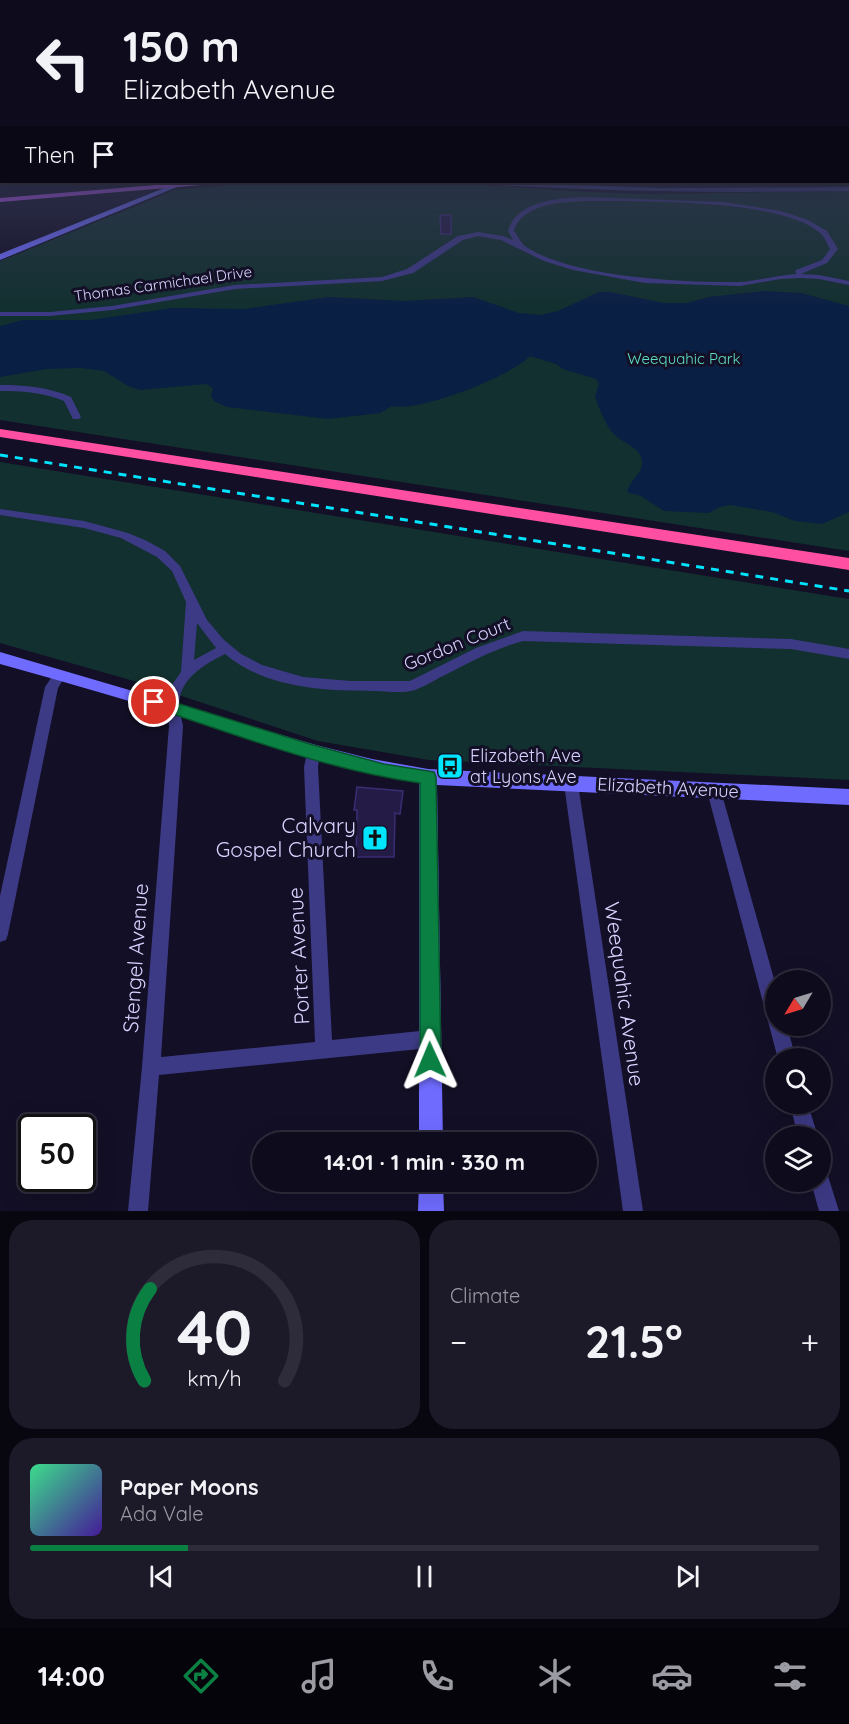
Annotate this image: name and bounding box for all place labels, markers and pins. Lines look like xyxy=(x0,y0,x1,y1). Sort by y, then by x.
pin xyxy=(128,676,179,727)
place label: Elizabeth Ave at Lyons Ave xyxy=(470,744,581,788)
bus stop icon: Elizabeth Ave at Lyons Ave xyxy=(435,751,465,781)
place label: Calvary Gospel Church xyxy=(216,812,356,862)
church icon: Calvary Gospel Church xyxy=(360,823,390,853)

